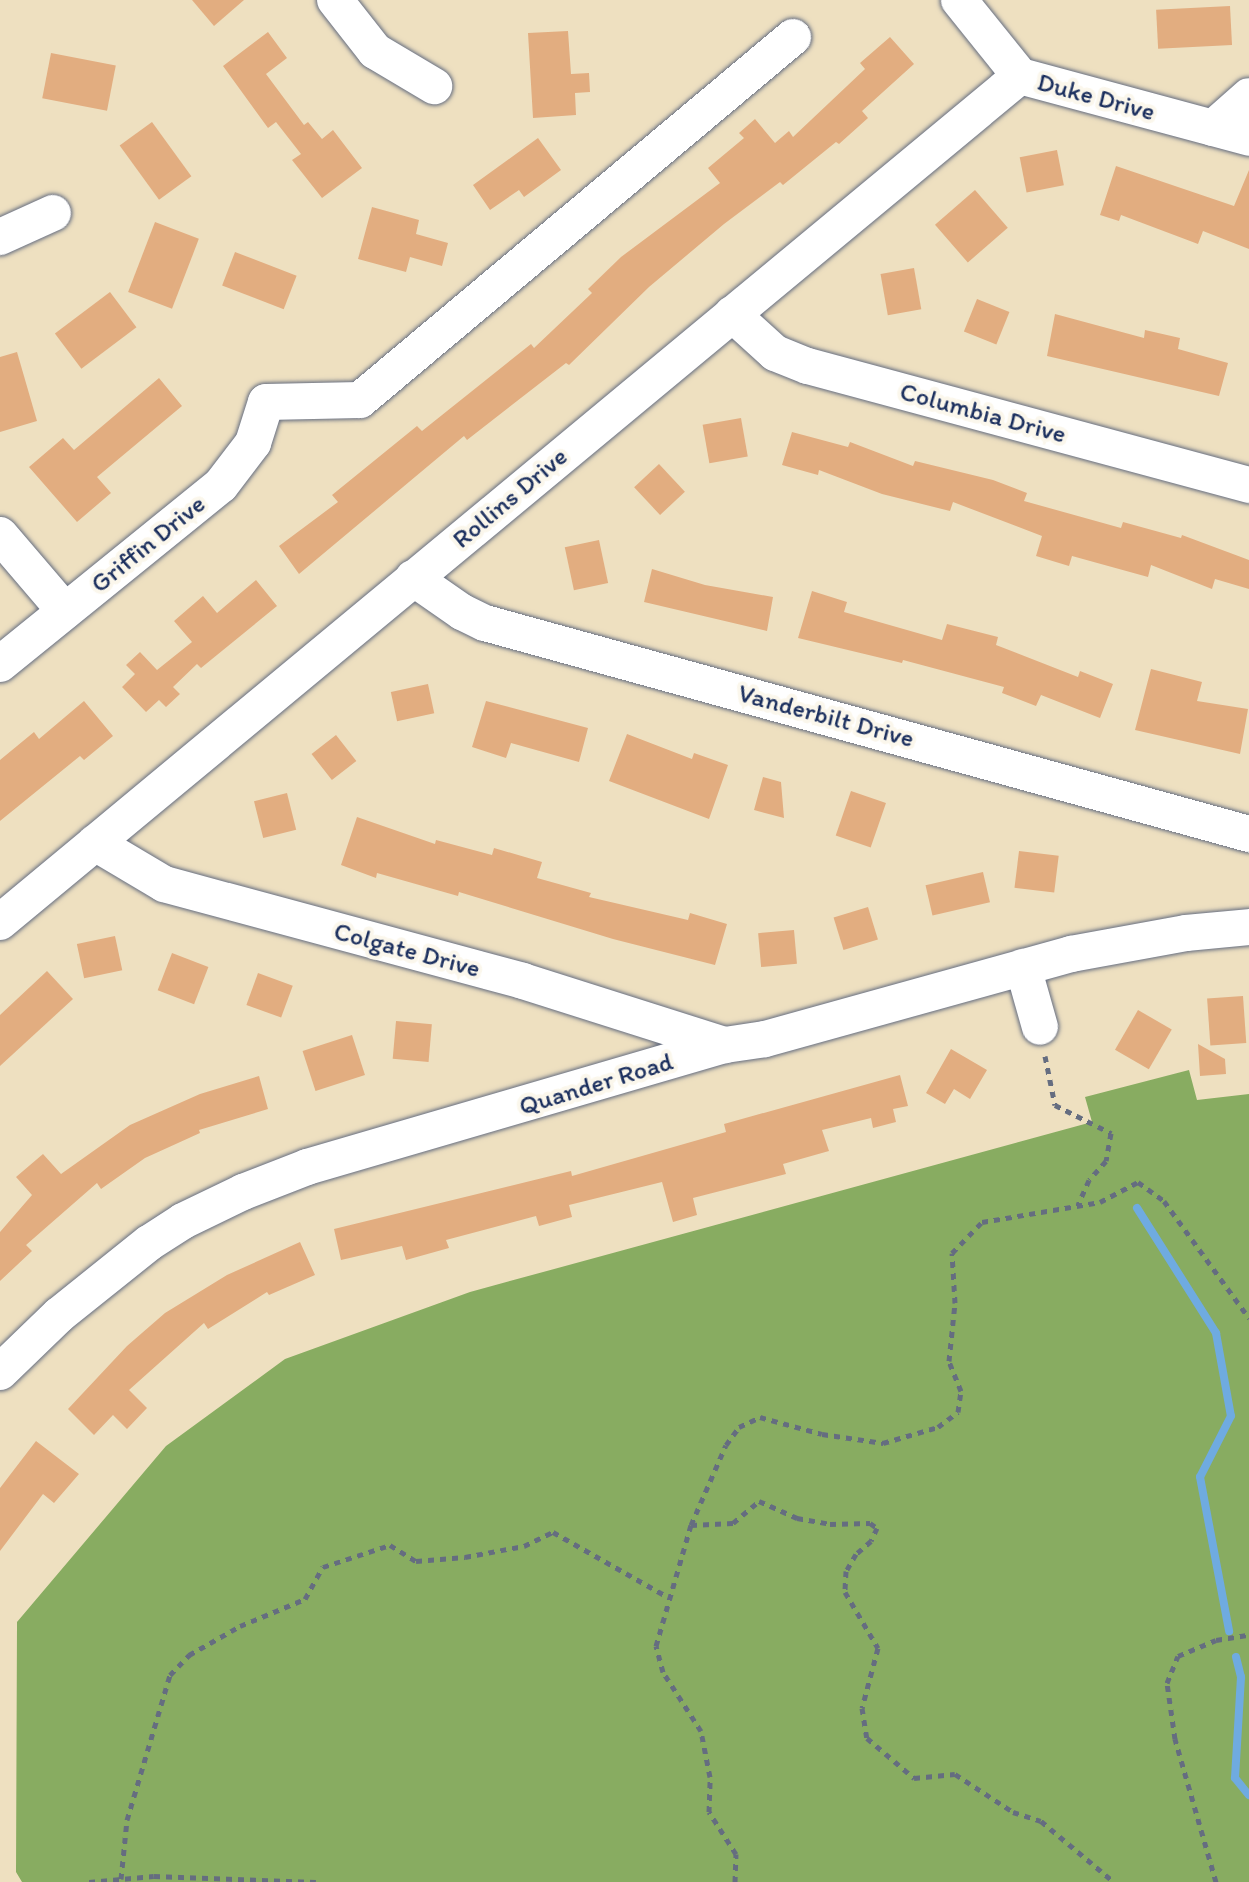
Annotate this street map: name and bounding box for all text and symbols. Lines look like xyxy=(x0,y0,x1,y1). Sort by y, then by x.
street label: Duke Drive xyxy=(1033,66,1159,128)
street label: Columbia Drive xyxy=(897,376,1069,450)
street label: Rollins Drive xyxy=(446,441,574,555)
street label: Griffin Drive xyxy=(84,488,212,600)
street label: Vanderbilt Drive xyxy=(735,678,917,754)
street label: Colgate Drive xyxy=(330,916,484,984)
street label: Quander Road xyxy=(515,1046,677,1122)

